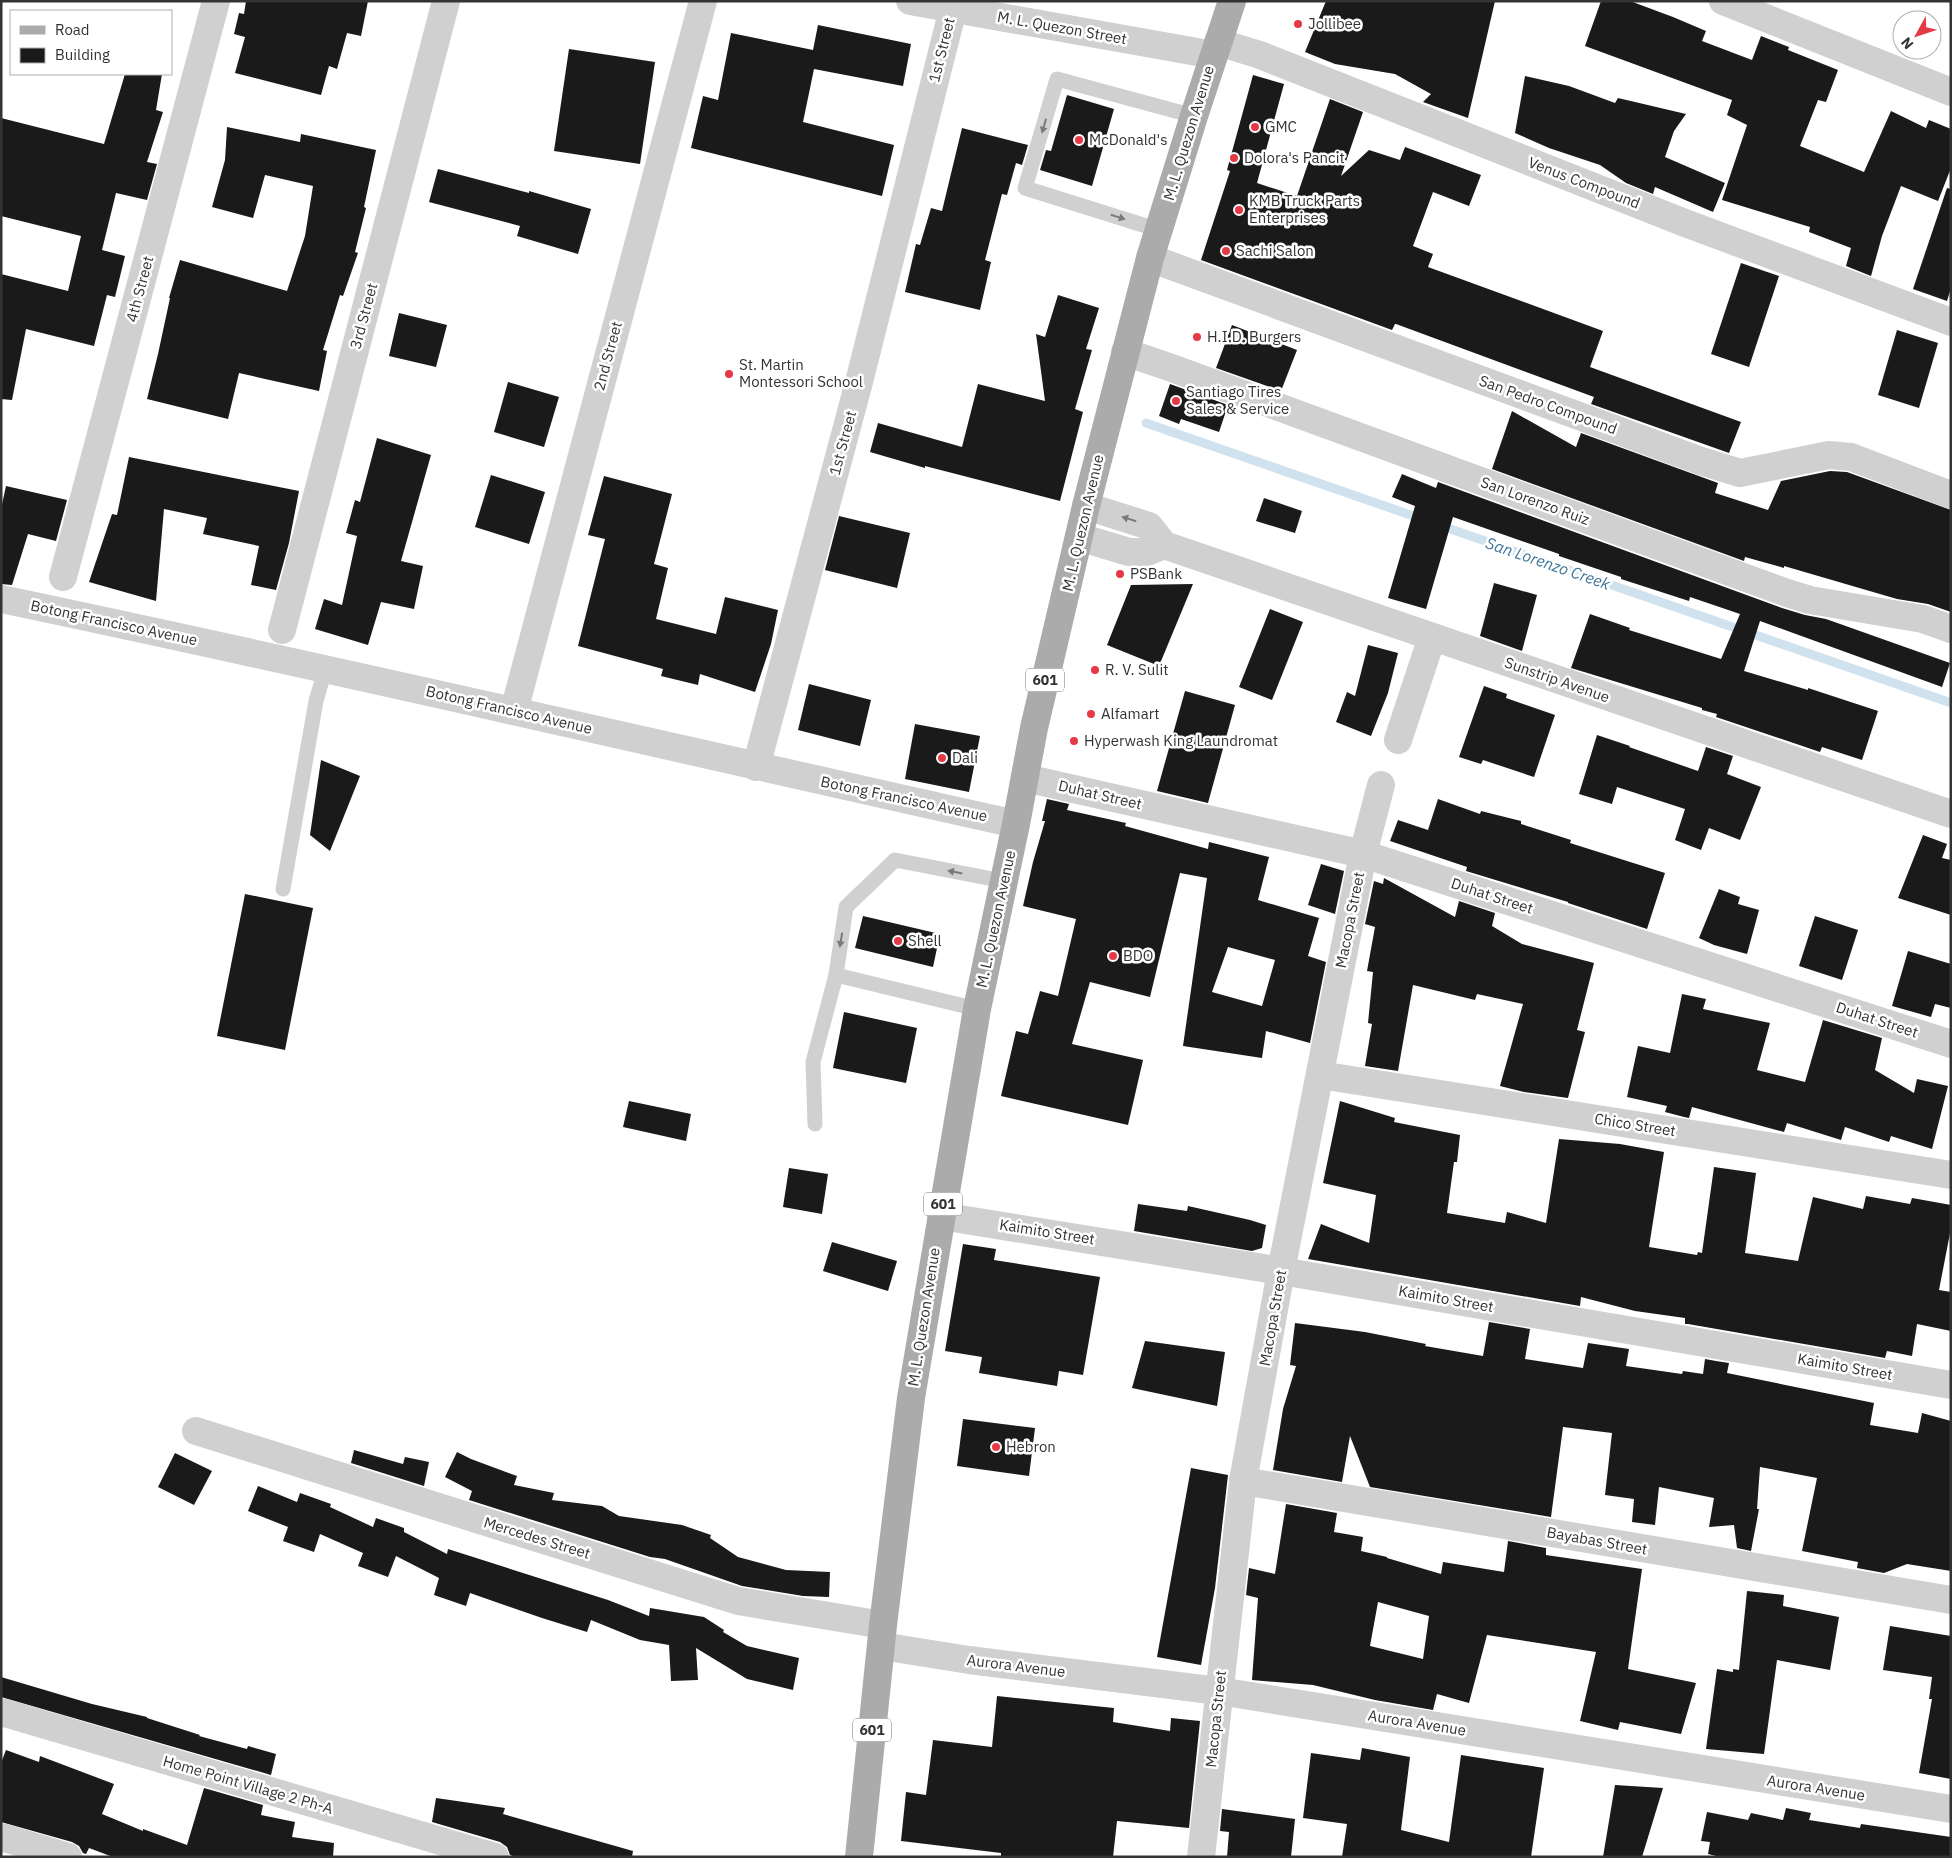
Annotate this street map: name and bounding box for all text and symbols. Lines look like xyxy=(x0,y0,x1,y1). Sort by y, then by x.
street label: M. L. Quezon Street xyxy=(996,7,1128,48)
legend xyxy=(10,10,172,75)
north arrow xyxy=(1892,10,1942,60)
place label: Jollibee xyxy=(1308,14,1361,33)
street label: 1st Street xyxy=(924,15,959,84)
marker: Jollibee xyxy=(1292,18,1304,30)
text: Road xyxy=(55,20,90,39)
text: N xyxy=(1897,34,1917,53)
text: Building xyxy=(55,45,110,64)
street label: M. L. Quezon Avenue xyxy=(1159,63,1218,203)
place label: GMC xyxy=(1265,117,1297,136)
one-way arrow xyxy=(1039,118,1047,133)
marker: GMC xyxy=(1249,121,1261,133)
place label: McDonald's xyxy=(1089,130,1167,149)
marker: McDonald's xyxy=(1073,134,1085,146)
place label: Dolora's Pancit xyxy=(1244,148,1345,167)
marker: Dolora's Pancit xyxy=(1228,152,1240,164)
street label: Venus Compound xyxy=(1525,152,1643,213)
place label: KMB Truck Parts Enterprises xyxy=(1249,191,1360,227)
marker: KMB Truck Parts Enterprises xyxy=(1233,204,1245,216)
one-way arrow xyxy=(1111,214,1126,222)
place label: Sachi Salon xyxy=(1236,241,1314,260)
marker: Sachi Salon xyxy=(1220,245,1232,257)
street label: 4th Street xyxy=(122,254,157,324)
street label: 3rd Street xyxy=(346,281,381,351)
street label: 2nd Street xyxy=(589,319,626,393)
place label: H.I.D. Burgers xyxy=(1207,327,1301,346)
marker: H.I.D. Burgers xyxy=(1191,331,1203,343)
place label: St. Martin Montessori School xyxy=(739,355,863,391)
marker: St. Martin Montessori School xyxy=(723,368,735,380)
street label: San Pedro Compound xyxy=(1477,371,1620,438)
place label: Santiago Tires Sales & Service xyxy=(1186,382,1289,418)
marker: Santiago Tires Sales & Service xyxy=(1170,395,1182,407)
street label: 1st Street xyxy=(825,408,860,477)
street label: M. L. Quezon Avenue xyxy=(1058,453,1108,593)
street label: San Lorenzo Ruiz xyxy=(1478,472,1592,529)
one-way arrow xyxy=(1122,515,1137,522)
water label: San Lorenzo Creek xyxy=(1483,532,1614,594)
place label: PSBank xyxy=(1130,564,1182,583)
marker: PSBank xyxy=(1114,568,1126,580)
street label: Botong Francisco Avenue xyxy=(29,596,199,649)
street label: Sunstrip Avenue xyxy=(1502,653,1612,706)
place label: R. V. Sulit xyxy=(1105,660,1168,679)
marker: R. V. Sulit xyxy=(1089,664,1101,676)
road number: 601 xyxy=(1026,668,1064,692)
street label: Botong Francisco Avenue xyxy=(424,681,594,738)
place label: Alfamart xyxy=(1101,704,1160,723)
marker: Alfamart xyxy=(1085,708,1097,720)
place label: Hyperwash King Laundromat xyxy=(1084,731,1278,750)
marker: Hyperwash King Laundromat xyxy=(1068,735,1080,747)
place label: Dali xyxy=(952,748,978,767)
marker: Dali xyxy=(936,752,948,764)
street label: Botong Francisco Avenue xyxy=(819,772,989,825)
street label: Duhat Street xyxy=(1057,776,1144,813)
street label: M. L. Quezon Avenue xyxy=(972,848,1019,989)
one-way arrow xyxy=(947,867,963,875)
street label: Macopa Street xyxy=(1331,870,1368,970)
street label: Duhat Street xyxy=(1449,873,1536,918)
place label: Shell xyxy=(908,931,942,950)
one-way arrow xyxy=(837,933,845,949)
marker: Shell xyxy=(892,935,904,947)
place label: BDO xyxy=(1123,946,1153,965)
marker: BDO xyxy=(1107,950,1119,962)
street label: Duhat Street xyxy=(1834,997,1921,1042)
street label: Chico Street xyxy=(1593,1109,1677,1140)
road number: 601 xyxy=(924,1192,962,1216)
street label: Kaimito Street xyxy=(998,1215,1096,1248)
street label: M. L. Quezon Avenue xyxy=(903,1246,944,1388)
street label: Macopa Street xyxy=(1255,1268,1290,1368)
street label: Kaimito Street xyxy=(1397,1281,1495,1316)
street label: Kaimito Street xyxy=(1796,1349,1894,1384)
place label: Hebron xyxy=(1006,1437,1056,1456)
marker: Hebron xyxy=(990,1441,1002,1453)
street label: Mercedes Street xyxy=(482,1512,593,1563)
street label: Bayabas Street xyxy=(1545,1522,1649,1559)
street label: Aurora Avenue xyxy=(966,1650,1066,1681)
street label: Macopa Street xyxy=(1201,1669,1230,1768)
street label: Aurora Avenue xyxy=(1367,1705,1467,1740)
road number: 601 xyxy=(853,1718,891,1742)
street label: Home Point Village 2 Ph-A xyxy=(161,1751,336,1818)
street label: Aurora Avenue xyxy=(1766,1770,1866,1805)

